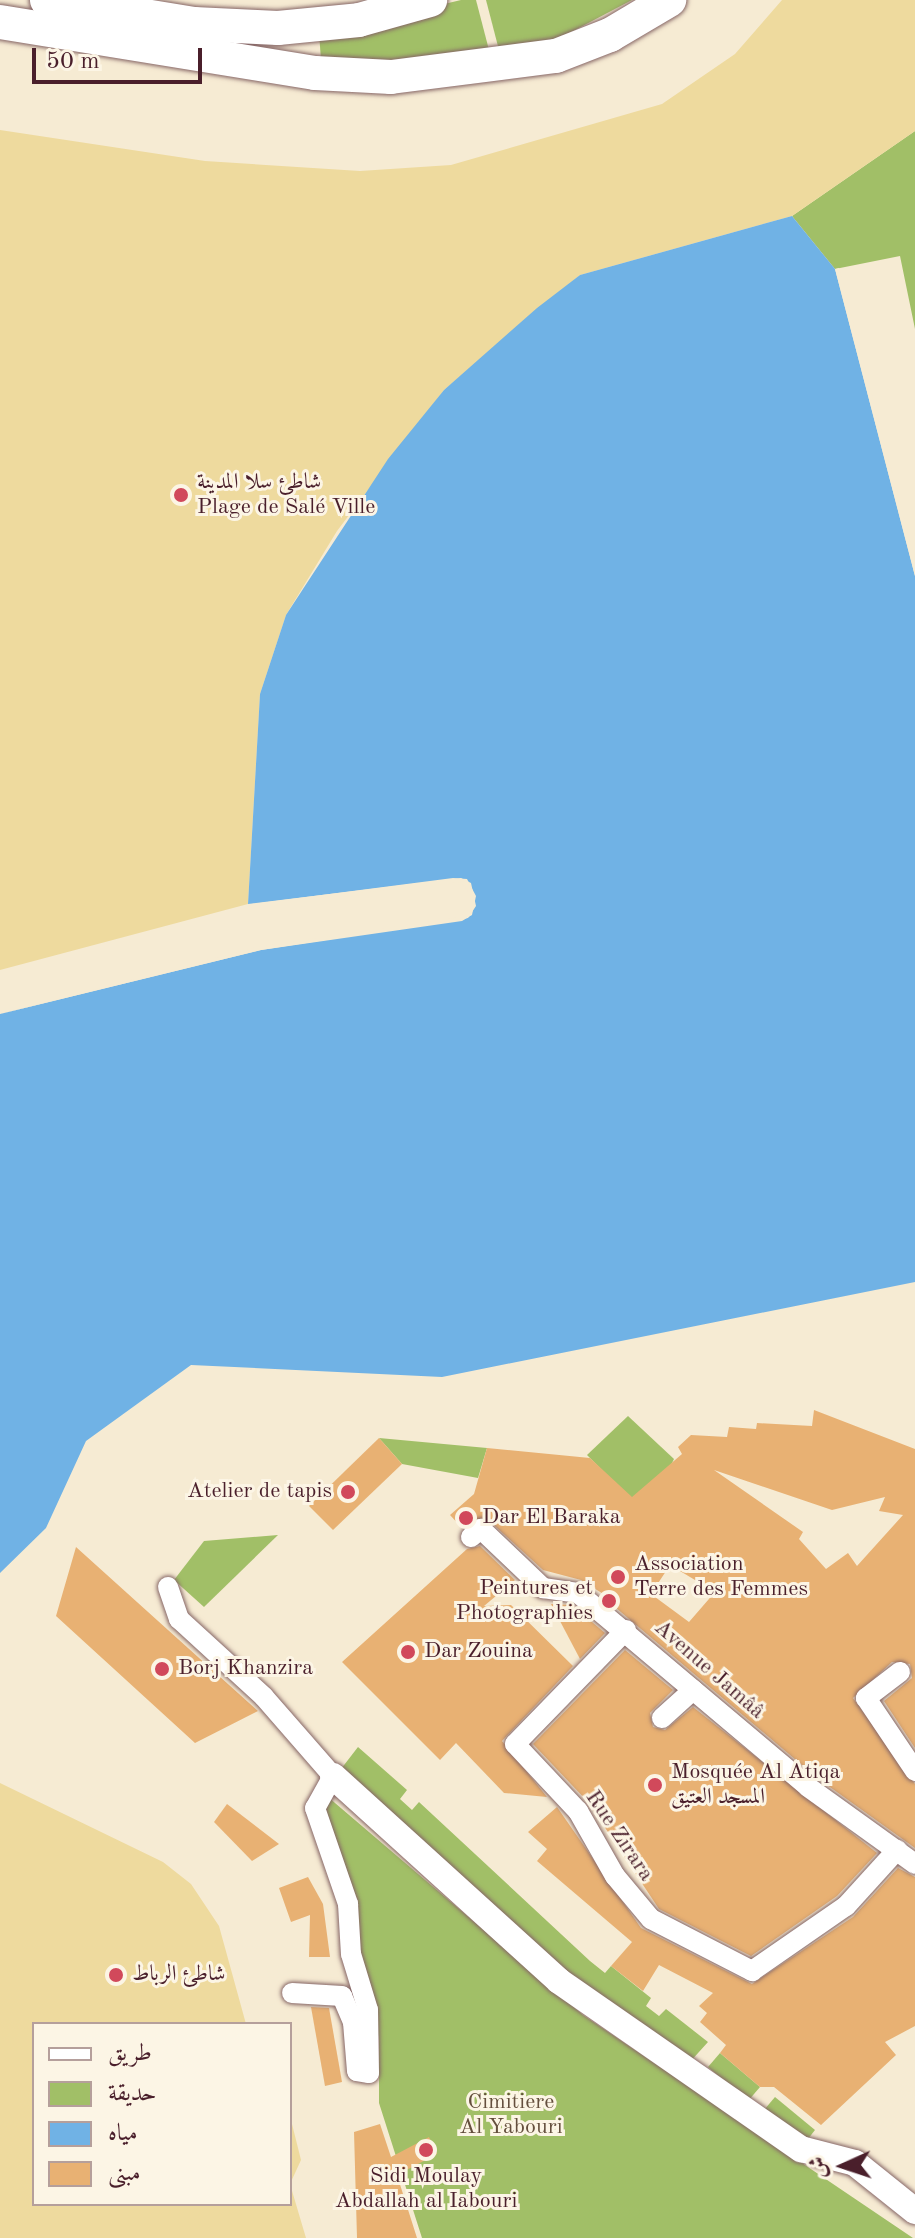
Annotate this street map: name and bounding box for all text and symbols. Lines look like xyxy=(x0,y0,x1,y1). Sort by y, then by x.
scale bar xyxy=(36,32,206,82)
text: 50 m xyxy=(46,50,100,74)
place label: شاطئ سلا المدينة Plage de Salé Ville xyxy=(197,469,375,520)
marker: شاطئ سلا المدينة Plage de Salé Ville xyxy=(172,486,190,504)
place label: Atelier de tapis xyxy=(187,1479,332,1505)
marker: Atelier de tapis xyxy=(339,1483,357,1501)
place label: Dar El Baraka xyxy=(482,1505,621,1531)
marker: Dar El Baraka xyxy=(457,1509,475,1527)
place label: Association Terre des Femmes xyxy=(634,1551,808,1602)
marker: Association Terre des Femmes xyxy=(609,1568,627,1586)
place label: Peintures et Photographies xyxy=(456,1575,593,1626)
marker: Peintures et Photographies xyxy=(600,1592,618,1610)
street label: Avenue Jamââ xyxy=(648,1615,770,1725)
place label: Dar Zouina xyxy=(424,1639,533,1665)
marker: Dar Zouina xyxy=(399,1643,417,1661)
place label: Borj Khanzira xyxy=(178,1656,313,1682)
marker: Borj Khanzira xyxy=(153,1660,171,1678)
place label: Mosquée Al Atiqa المسجد العتيق xyxy=(671,1759,840,1810)
marker: Mosquée Al Atiqa المسجد العتيق xyxy=(646,1776,664,1794)
street label: Rue Zirara xyxy=(579,1786,659,1886)
place label: شاطئ الرباط xyxy=(132,1962,225,1988)
marker: شاطئ الرباط xyxy=(107,1966,125,1984)
legend xyxy=(32,2022,292,2206)
text: طريق xyxy=(108,2042,152,2066)
text: حديقة xyxy=(108,2082,157,2106)
park label: Cimitiere Al Yabouri xyxy=(459,2089,563,2140)
text: مياه xyxy=(108,2122,138,2146)
north arrow xyxy=(803,2126,883,2206)
marker: Sidi Moulay Abdallah al Iabouri xyxy=(417,2141,435,2159)
text: ش xyxy=(807,2156,831,2179)
text: مبنى xyxy=(108,2162,141,2186)
place label: Sidi Moulay Abdallah al Iabouri xyxy=(335,2163,517,2214)

